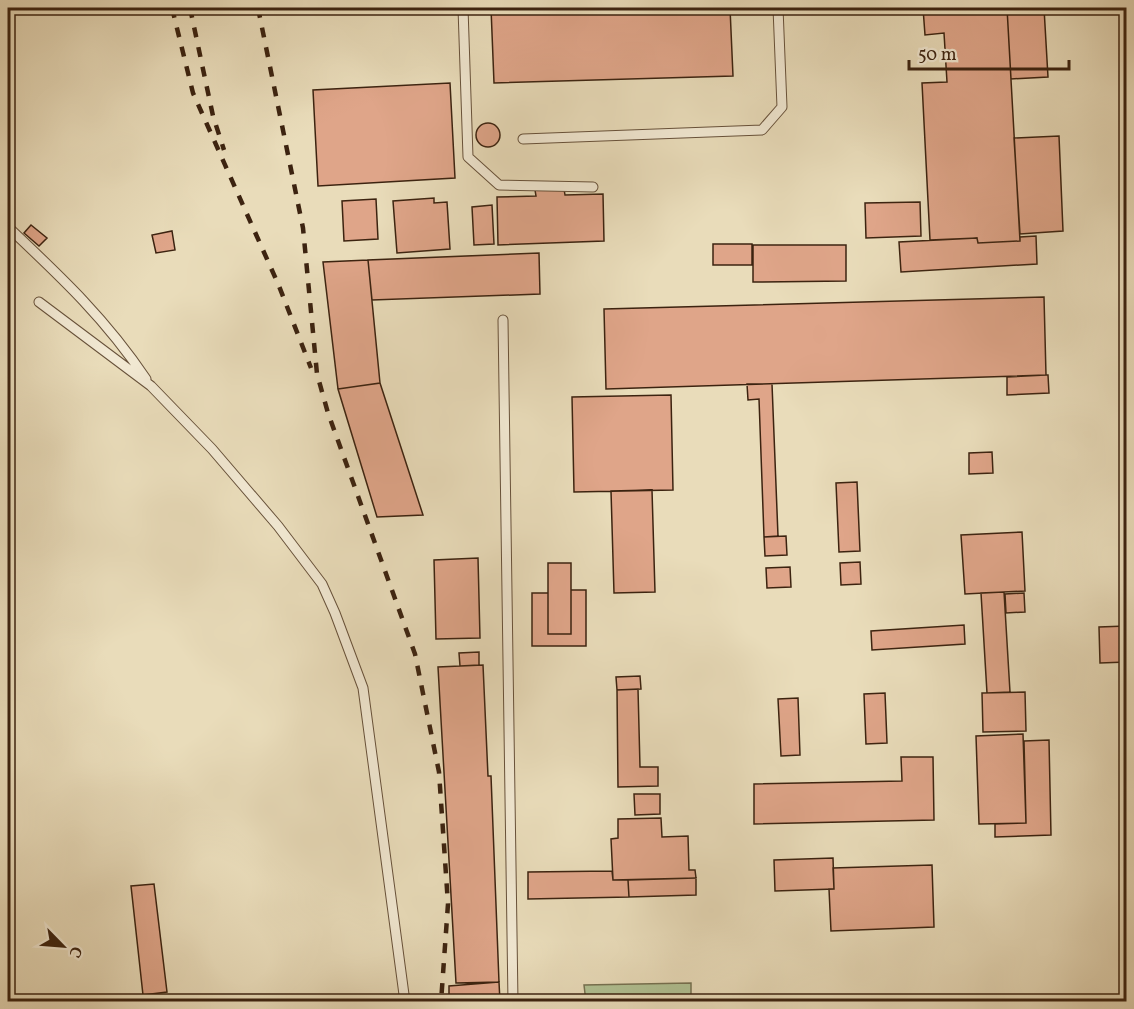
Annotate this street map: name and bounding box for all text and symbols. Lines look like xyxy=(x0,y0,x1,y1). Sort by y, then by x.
scale bar xyxy=(909,33,1070,71)
text: 50 m xyxy=(918,43,957,68)
north arrow xyxy=(33,916,93,976)
text: С xyxy=(63,942,87,961)

